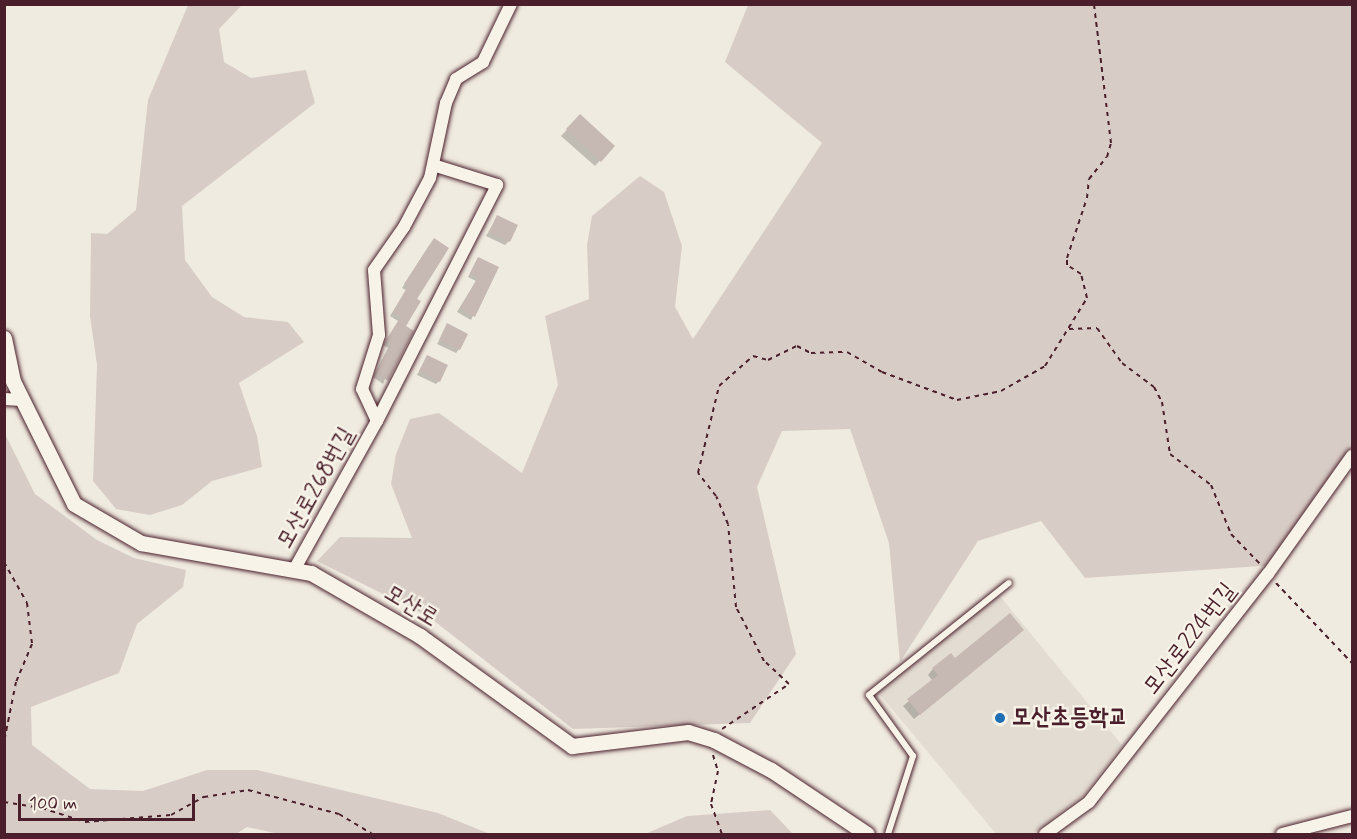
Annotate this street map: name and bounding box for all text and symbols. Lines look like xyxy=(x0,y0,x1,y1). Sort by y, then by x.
street label: 모산로268번길 xyxy=(271,422,361,554)
street label: 모산로224번길 xyxy=(1137,577,1243,701)
street label: 모산로 xyxy=(379,579,443,633)
place label: 모산초등학교 xyxy=(1012,704,1128,732)
marker: 모산초등학교 xyxy=(993,711,1007,725)
scale bar xyxy=(21,782,198,820)
text: 100 m xyxy=(29,792,77,816)

